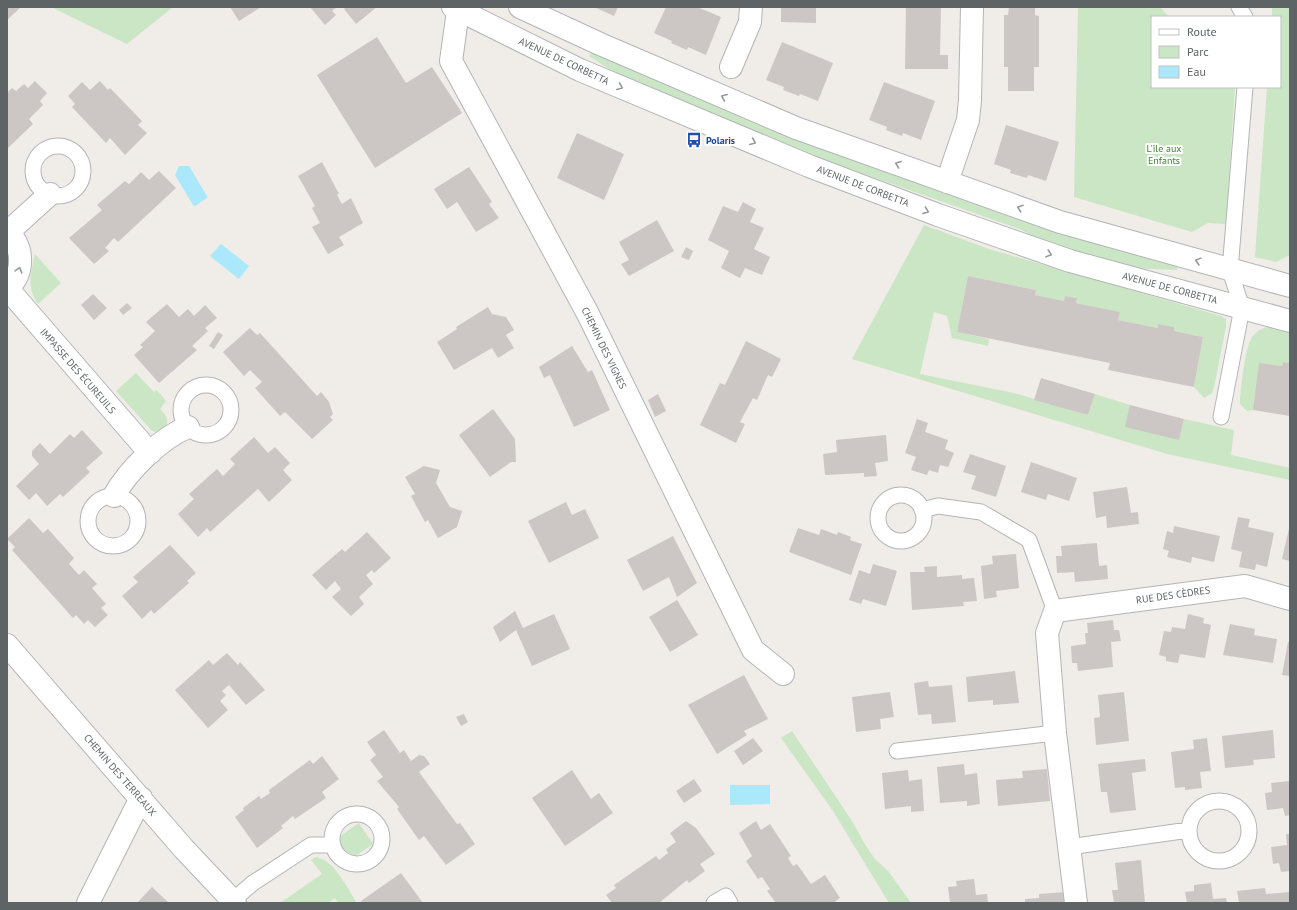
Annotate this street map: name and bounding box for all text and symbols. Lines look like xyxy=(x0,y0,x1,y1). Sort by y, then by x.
legend xyxy=(1151,16,1281,88)
text: Route xyxy=(1187,24,1217,39)
street label: AVENUE DE CORBETTA xyxy=(517,34,611,88)
text: Parc xyxy=(1187,44,1209,59)
text: Eau xyxy=(1187,64,1206,79)
one-way arrow xyxy=(616,82,624,90)
one-way arrow xyxy=(721,94,729,102)
bus stop icon: Polaris xyxy=(685,131,703,149)
place label: Polaris xyxy=(706,134,735,147)
one-way arrow xyxy=(750,138,757,146)
park label: L'île aux Enfants xyxy=(1147,142,1181,167)
one-way arrow xyxy=(894,161,901,169)
street label: AVENUE DE CORBETTA xyxy=(815,162,911,210)
one-way arrow xyxy=(1017,204,1024,213)
one-way arrow xyxy=(923,206,930,214)
one-way arrow xyxy=(1045,249,1052,257)
one-way arrow xyxy=(1195,257,1202,266)
one-way arrow xyxy=(14,267,22,273)
street label: AVENUE DE CORBETTA xyxy=(1121,269,1219,307)
street label: CHEMIN DES VIGNES xyxy=(578,305,630,391)
street label: IMPASSE DES ÉCUREUILS xyxy=(37,326,119,416)
street label: RUE DES CÈDRES xyxy=(1135,583,1211,607)
street label: CHEMIN DES TERREAUX xyxy=(81,731,159,819)

